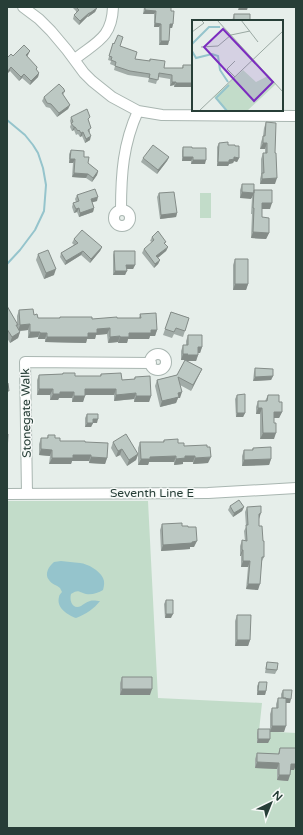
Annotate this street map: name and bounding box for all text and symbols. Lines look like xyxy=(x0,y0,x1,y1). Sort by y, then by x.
inset map xyxy=(192,20,283,111)
street label: Stonegate Walk xyxy=(18,368,34,458)
street label: Seventh Line E xyxy=(110,486,194,500)
north arrow xyxy=(251,783,291,823)
text: N xyxy=(270,788,285,804)

